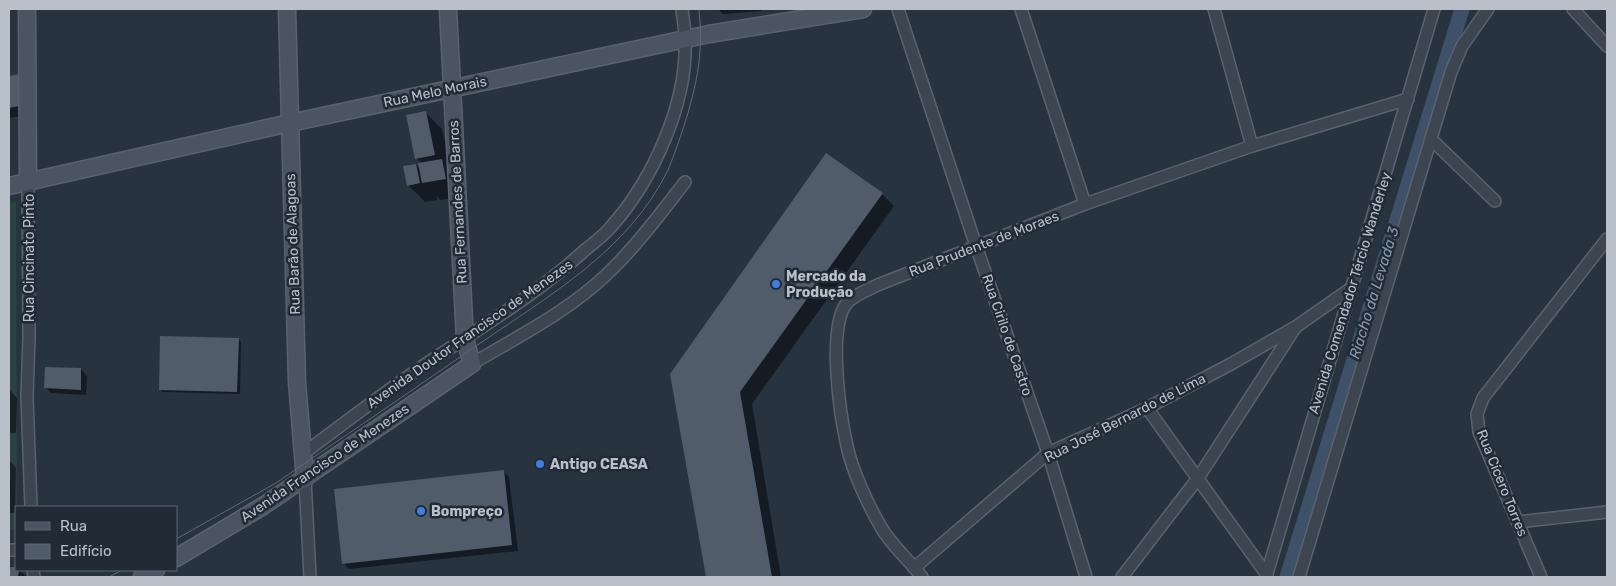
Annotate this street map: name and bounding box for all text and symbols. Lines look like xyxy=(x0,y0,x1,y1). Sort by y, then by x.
street label: Rua Melo Morais xyxy=(382,73,488,111)
street label: Rua Fernandes de Barros xyxy=(445,120,471,284)
street label: Avenida Comendador Tércio Wanderley xyxy=(1305,170,1395,416)
street label: Rua Barão de Alagoas xyxy=(282,173,304,315)
street label: Rua Cincinato Pinto xyxy=(21,194,38,322)
street label: Rua Prudente de Moraes xyxy=(907,207,1061,281)
water label: Riacho da Levada 3 xyxy=(1345,224,1403,361)
street label: Avenida Doutor Francisco de Menezes xyxy=(364,256,576,412)
place label: Mercado da Produção xyxy=(786,268,866,301)
street label: Rua Cirilo de Castro xyxy=(978,272,1036,398)
marker: Mercado da Produção xyxy=(770,278,782,290)
street label: Rua José Bernardo de Lima xyxy=(1041,370,1209,466)
street label: Avenida Francisco de Menezes xyxy=(238,400,412,526)
street label: Rua Cícero Torres xyxy=(1473,427,1531,539)
place label: Antigo CEASA xyxy=(550,456,648,473)
marker: Antigo CEASA xyxy=(534,458,546,470)
place label: Bompreço xyxy=(431,503,503,520)
marker: Bompreço xyxy=(415,505,427,517)
legend xyxy=(15,506,178,571)
text: Rua xyxy=(60,517,87,535)
text: Edifício xyxy=(60,542,112,560)

